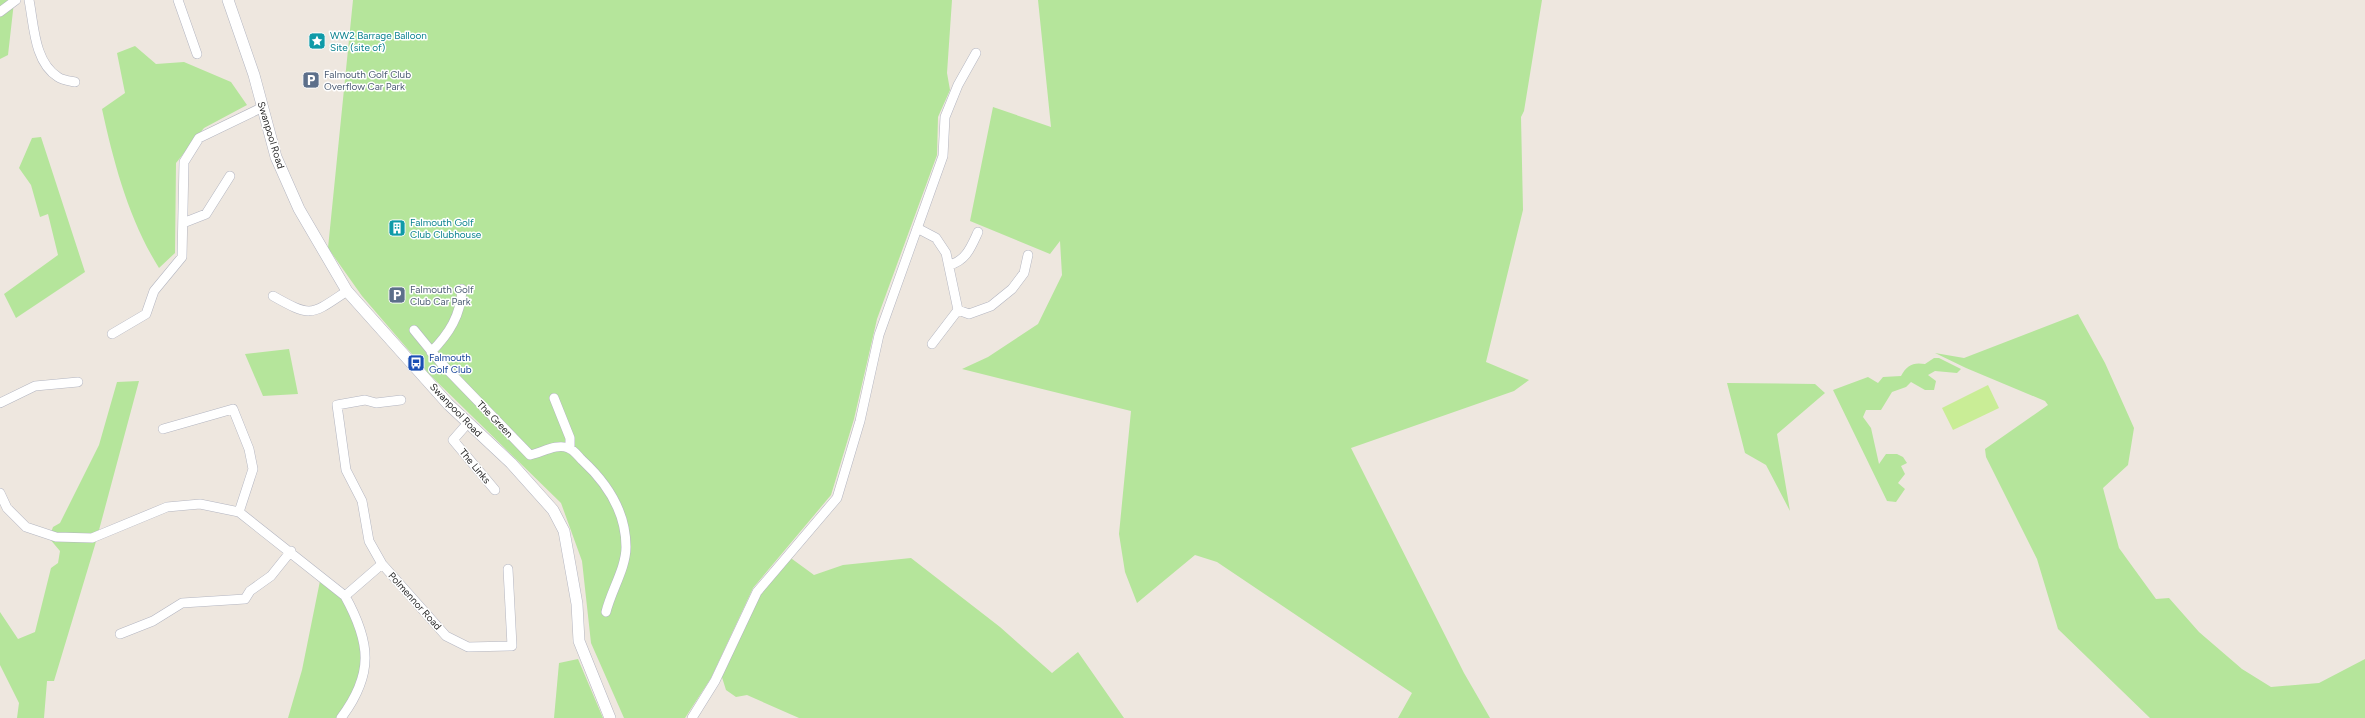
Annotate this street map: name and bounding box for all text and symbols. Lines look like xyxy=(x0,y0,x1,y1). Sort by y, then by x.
place label: WW2 Barrage Balloon Site (site of) xyxy=(330,29,427,54)
place icon: WW2 Barrage Balloon Site (site of) xyxy=(307,31,327,51)
place label: Falmouth Golf Club Overflow Car Park xyxy=(324,68,411,93)
parking icon: Falmouth Golf Club Overflow Car Park xyxy=(301,70,321,90)
street label: Swanpool Road xyxy=(255,100,287,170)
place label: Falmouth Golf Club Clubhouse xyxy=(410,216,482,241)
building icon: Falmouth Golf Club Clubhouse xyxy=(387,218,407,238)
place label: Falmouth Golf Club Car Park xyxy=(410,283,474,308)
parking icon: Falmouth Golf Club Car Park xyxy=(387,285,407,305)
place label: Falmouth Golf Club xyxy=(429,351,472,376)
bus stop icon: Falmouth Golf Club xyxy=(406,353,426,373)
street label: Swanpool Road xyxy=(427,380,485,440)
street label: The Green xyxy=(474,398,516,441)
street label: The Links xyxy=(457,446,494,486)
street label: Polmennor Road xyxy=(386,569,445,633)

